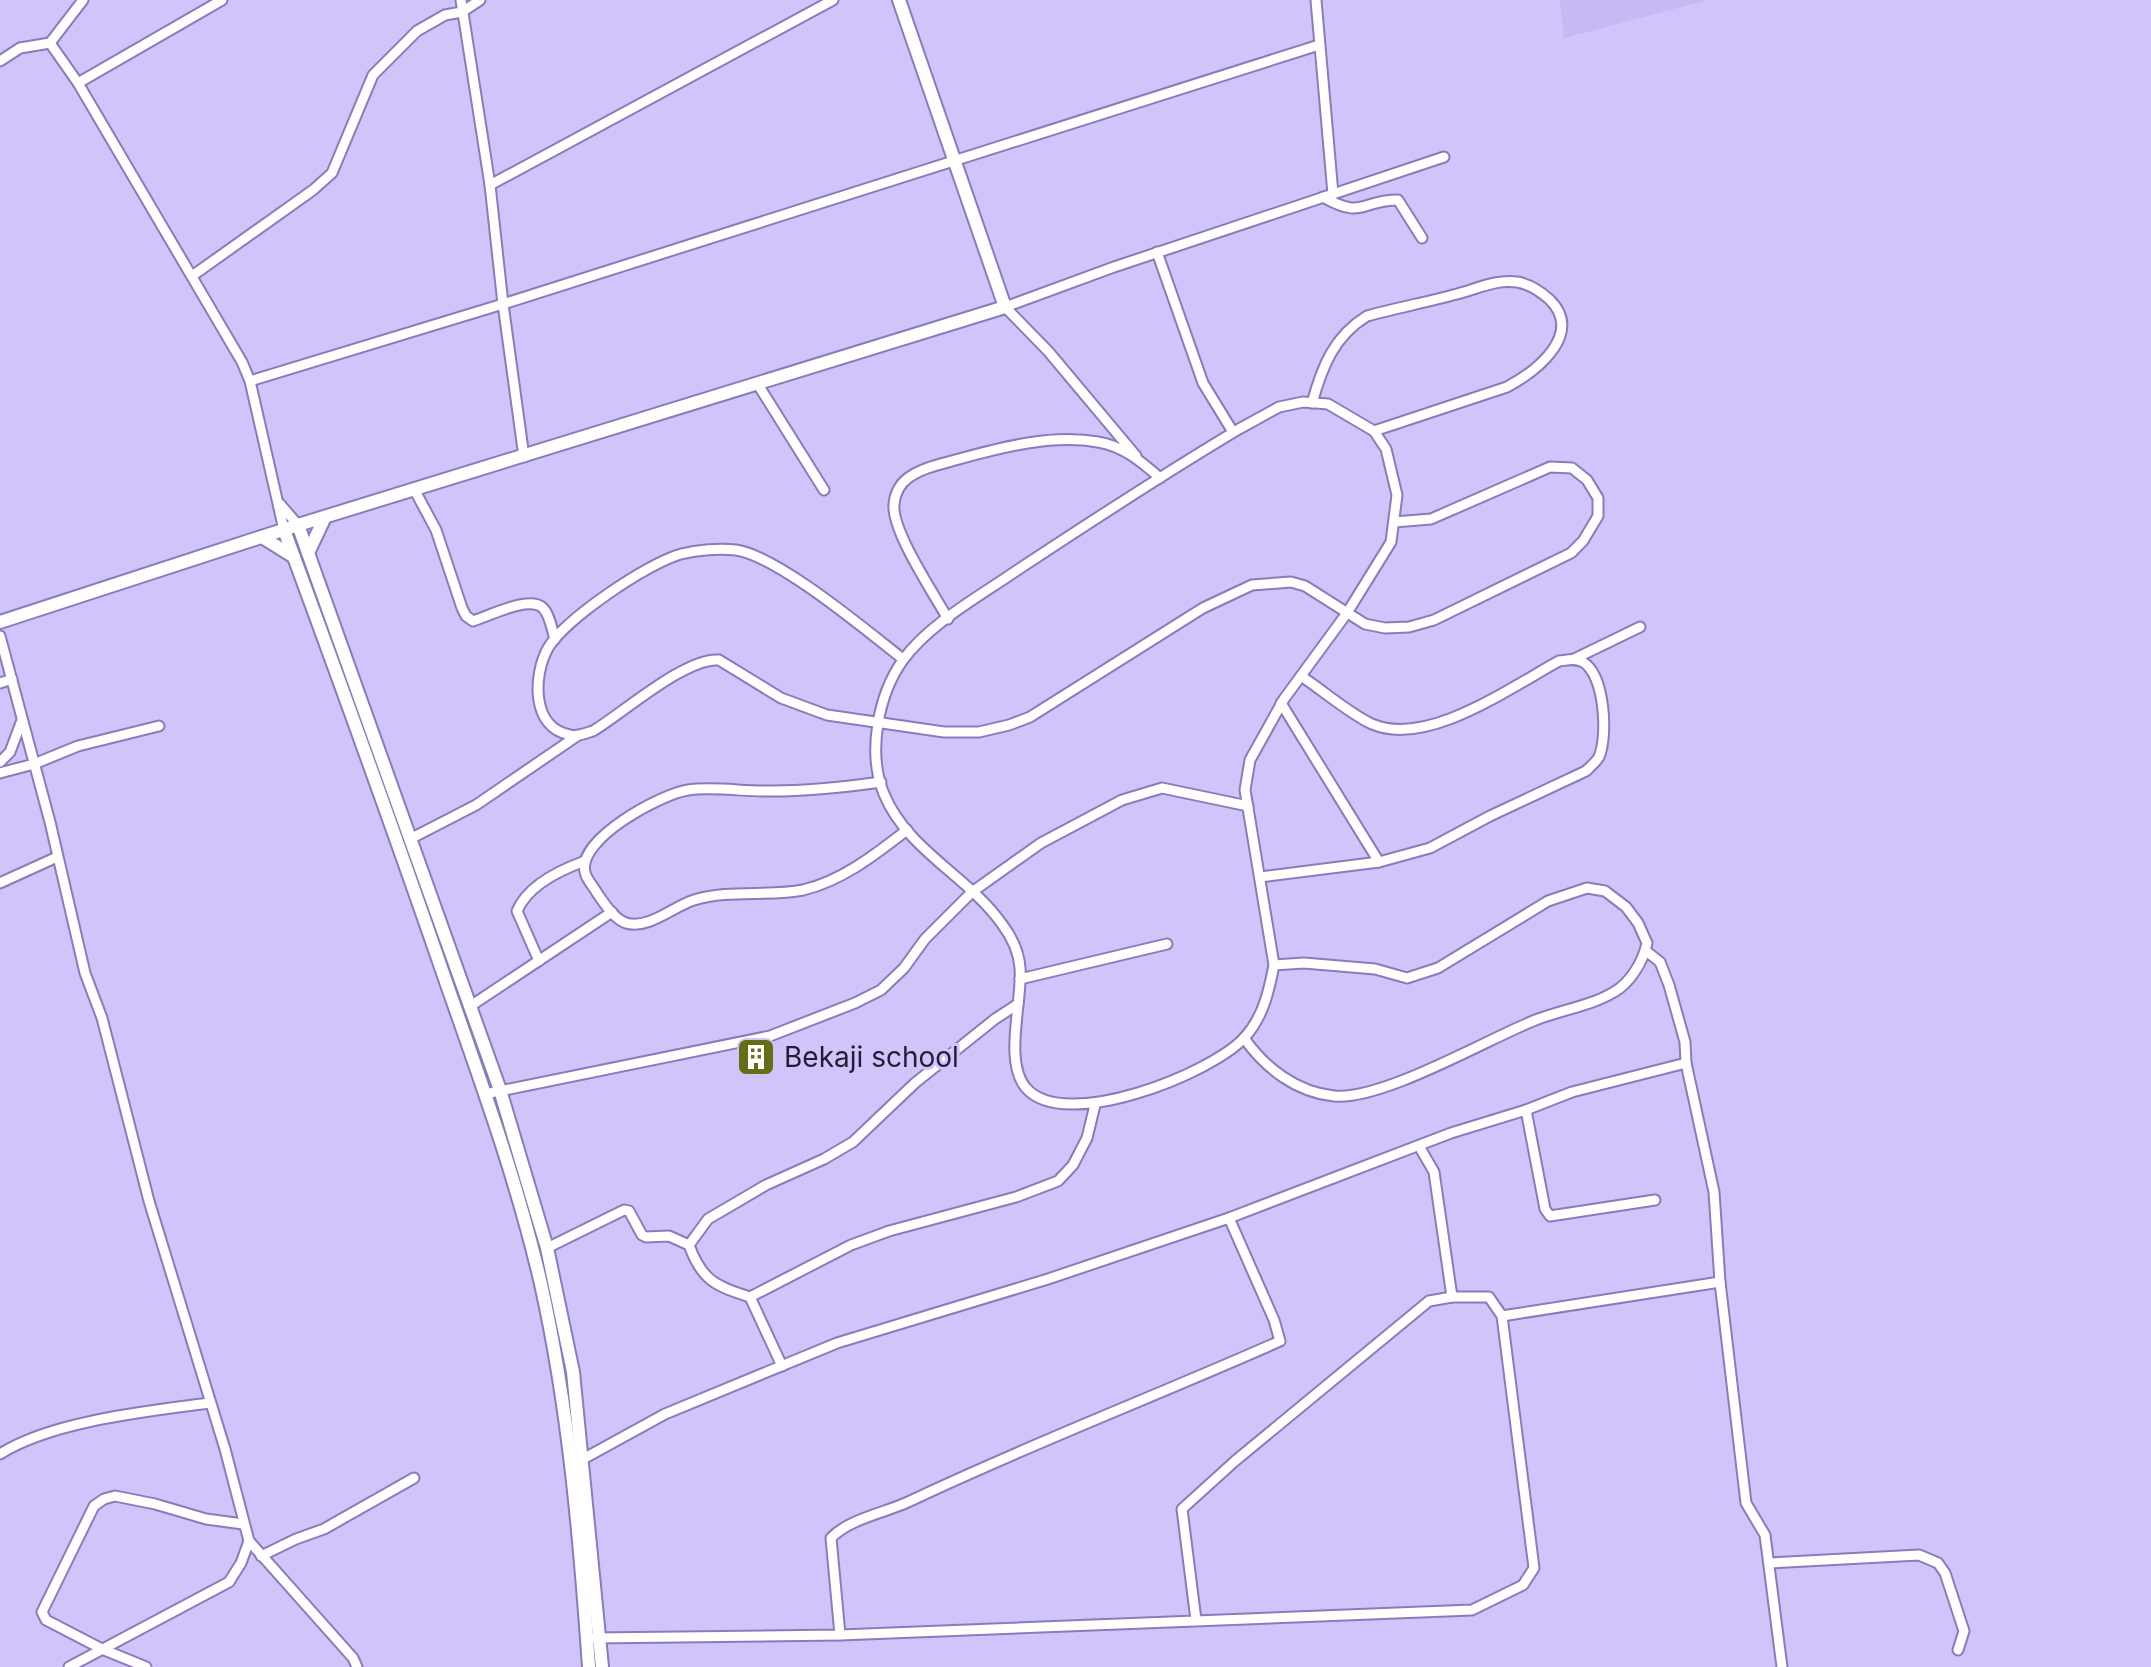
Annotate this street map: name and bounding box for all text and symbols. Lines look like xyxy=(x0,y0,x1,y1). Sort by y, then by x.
building icon: Bekaji school xyxy=(735,1036,777,1078)
place label: Bekaji school xyxy=(784,1040,959,1074)

